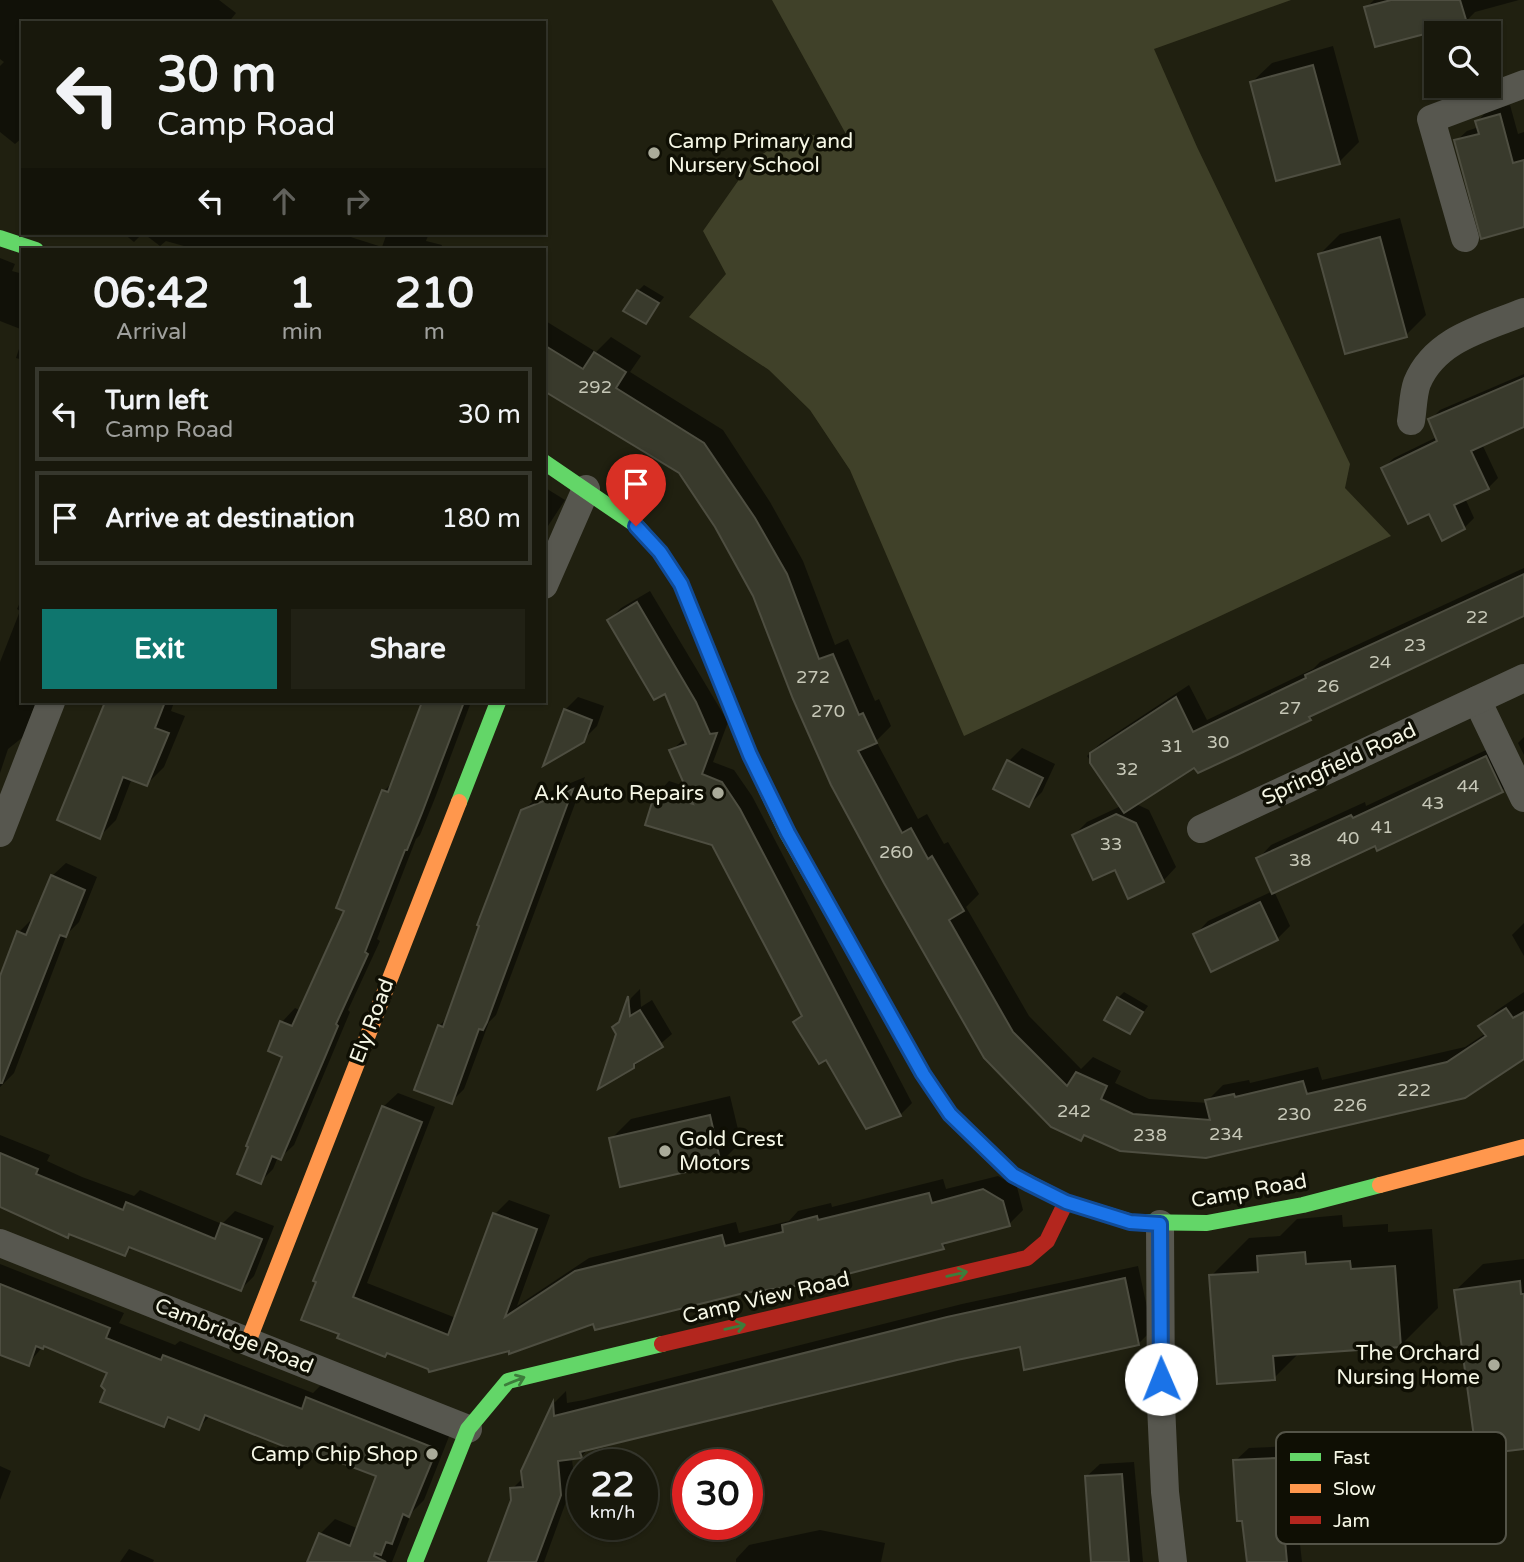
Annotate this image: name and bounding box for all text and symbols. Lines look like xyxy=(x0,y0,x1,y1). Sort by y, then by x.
map controls xyxy=(1424,21,1501,98)
button: search xyxy=(1424,21,1501,98)
text: 30 m xyxy=(157,46,276,105)
icon: left xyxy=(42,49,133,140)
text: Camp Road xyxy=(157,106,336,144)
place label: Camp Primary and Nursery School xyxy=(668,129,853,178)
marker: Camp Primary and Nursery School xyxy=(646,145,662,161)
icon: left xyxy=(192,182,230,220)
icon: ahead xyxy=(265,182,303,220)
icon: right xyxy=(338,182,376,220)
text: 06:42 xyxy=(93,268,210,319)
text: 1 xyxy=(289,268,315,319)
text: 210 xyxy=(395,268,474,319)
text: Arrival xyxy=(116,318,187,346)
text: min xyxy=(282,318,323,346)
text: m xyxy=(424,318,445,346)
house number: 292 xyxy=(578,376,612,398)
text: Turn left xyxy=(105,385,208,416)
icon: left xyxy=(46,395,84,433)
text: 30 m xyxy=(458,399,521,430)
text: Camp Road xyxy=(105,416,233,444)
pin xyxy=(606,454,666,526)
icon: arrive xyxy=(617,465,655,503)
icon: arrive xyxy=(46,499,84,537)
text: Arrive at destination xyxy=(105,503,355,534)
text: 180 m xyxy=(441,503,521,534)
house number: 22 xyxy=(1466,606,1488,628)
button: Exit xyxy=(42,609,277,689)
button: Share xyxy=(291,609,525,689)
house number: 23 xyxy=(1404,634,1426,656)
house number: 24 xyxy=(1369,651,1391,673)
house number: 272 xyxy=(796,666,830,688)
house number: 26 xyxy=(1317,675,1339,697)
house number: 27 xyxy=(1279,697,1301,719)
house number: 270 xyxy=(811,700,845,722)
street label: Springfield Road xyxy=(1258,717,1420,811)
house number: 30 xyxy=(1207,731,1229,753)
house number: 31 xyxy=(1161,735,1183,757)
house number: 32 xyxy=(1116,758,1138,780)
house number: 44 xyxy=(1457,775,1479,797)
place label: A.K Auto Repairs xyxy=(534,781,704,806)
marker: A.K Auto Repairs xyxy=(710,785,726,801)
house number: 43 xyxy=(1422,792,1444,814)
house number: 41 xyxy=(1371,816,1393,838)
house number: 40 xyxy=(1337,827,1359,849)
house number: 33 xyxy=(1100,833,1122,855)
house number: 260 xyxy=(879,841,913,863)
house number: 38 xyxy=(1289,849,1311,871)
street label: Ely Road xyxy=(345,975,399,1067)
house number: 222 xyxy=(1397,1079,1431,1101)
house number: 226 xyxy=(1333,1094,1367,1116)
house number: 242 xyxy=(1057,1100,1091,1122)
house number: 230 xyxy=(1277,1103,1311,1125)
house number: 234 xyxy=(1209,1123,1243,1145)
house number: 238 xyxy=(1133,1124,1167,1146)
place label: Gold Crest Motors xyxy=(679,1127,784,1176)
marker: Gold Crest Motors xyxy=(657,1143,673,1159)
street label: Camp Road xyxy=(1189,1169,1309,1213)
street label: Camp View Road xyxy=(680,1267,852,1329)
one-way arrow xyxy=(945,1267,967,1280)
street label: Cambridge Road xyxy=(151,1293,317,1379)
one-way arrow xyxy=(723,1320,746,1333)
place label: The Orchard Nursing Home xyxy=(1336,1341,1480,1390)
position arrow xyxy=(1124,1342,1198,1416)
marker: The Orchard Nursing Home xyxy=(1486,1357,1502,1373)
one-way arrow xyxy=(504,1374,525,1386)
legend xyxy=(1276,1432,1506,1544)
place label: Camp Chip Shop xyxy=(251,1442,418,1467)
marker: Camp Chip Shop xyxy=(424,1446,440,1462)
text: Fast xyxy=(1333,1447,1370,1469)
speed limit sign: 30 xyxy=(672,1449,763,1540)
text: 22 xyxy=(591,1464,634,1506)
text: Slow xyxy=(1333,1478,1376,1500)
text: km/h xyxy=(590,1501,635,1523)
text: Jam xyxy=(1333,1510,1370,1532)

